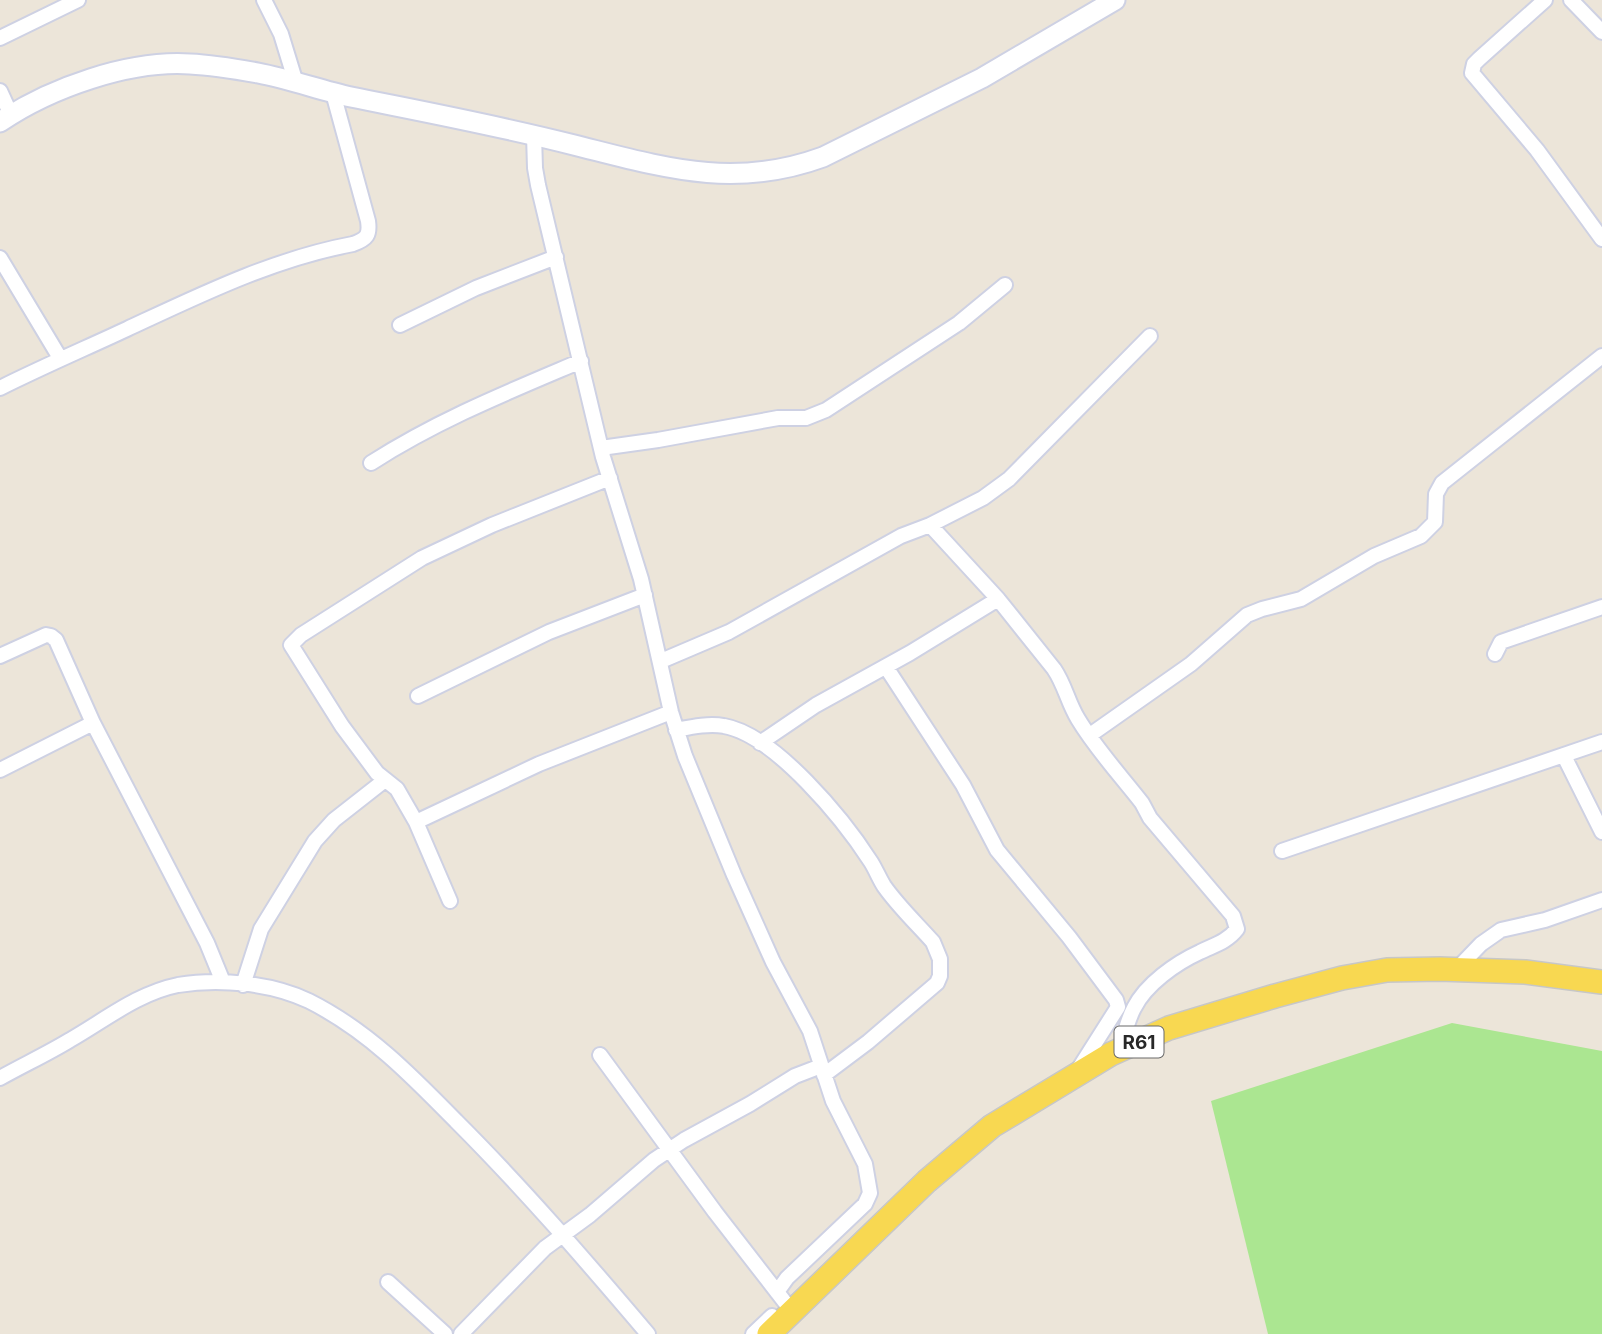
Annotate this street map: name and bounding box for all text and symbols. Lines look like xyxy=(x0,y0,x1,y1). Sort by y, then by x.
road number: R61 xyxy=(1114,1026,1164,1058)

